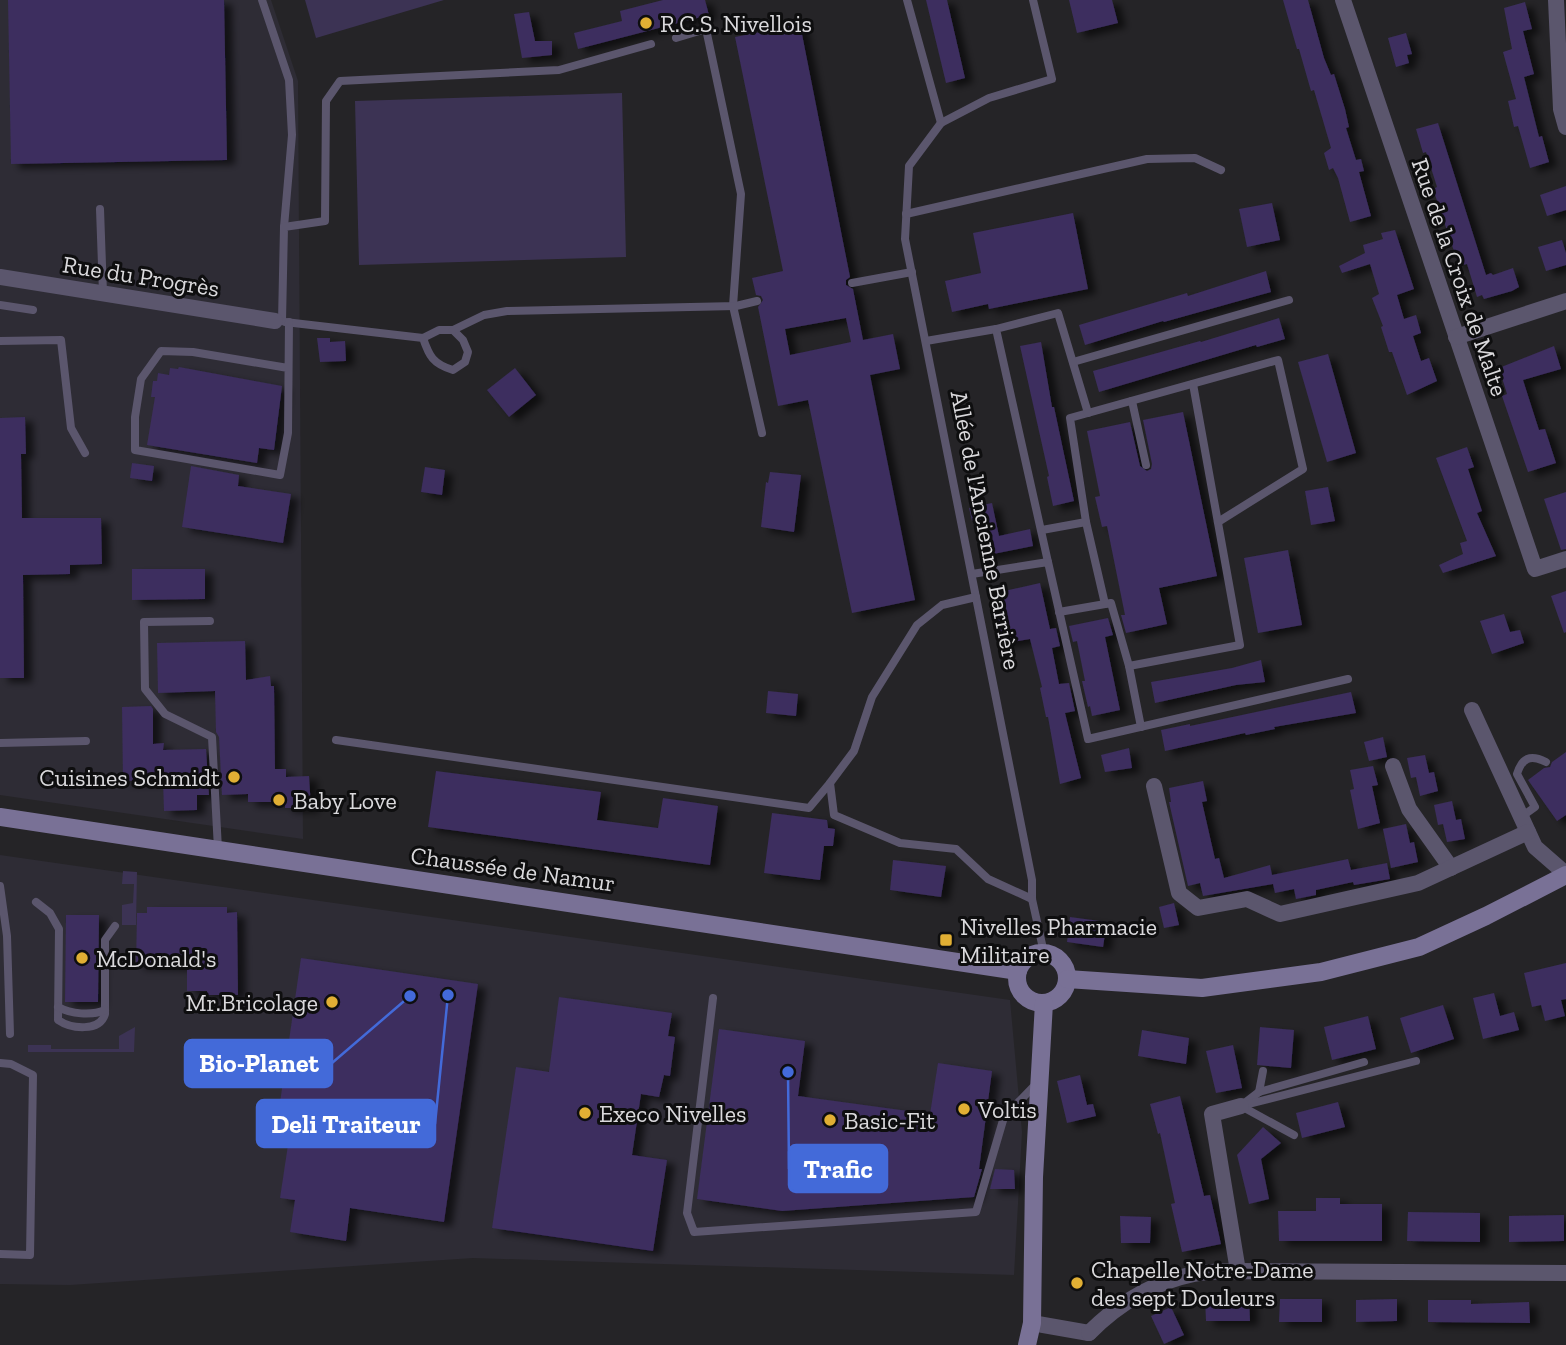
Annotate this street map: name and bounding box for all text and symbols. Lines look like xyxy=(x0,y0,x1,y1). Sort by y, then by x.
place label: R.C.S. Nivellois xyxy=(660,9,812,38)
marker: R.C.S. Nivellois xyxy=(638,15,654,31)
street label: Rue de la Croix de Malte xyxy=(1406,154,1514,400)
street label: Rue du Progrès xyxy=(61,249,221,303)
street label: Allée de l'Ancienne Barrière xyxy=(945,388,1027,672)
place label: Cuisines Schmidt xyxy=(39,763,220,792)
marker: Cuisines Schmidt xyxy=(226,769,242,785)
place label: Baby Love xyxy=(293,786,397,815)
marker: Baby Love xyxy=(271,792,287,808)
street label: Chaussée de Namur xyxy=(409,840,617,898)
place label: Nivelles Pharmacie Militaire xyxy=(960,912,1157,969)
marker: Nivelles Pharmacie Militaire xyxy=(938,932,954,948)
place label: McDonald's xyxy=(96,944,216,973)
marker: McDonald's xyxy=(74,950,90,966)
place label: Mr.Bricolage xyxy=(185,988,318,1017)
marker: Mr.Bricolage xyxy=(324,994,340,1010)
callout: Bio-Planet xyxy=(185,1040,332,1087)
text: Bio-Planet xyxy=(199,1047,320,1079)
place label: Voltis xyxy=(977,1095,1037,1124)
place label: Execo Nivelles xyxy=(599,1099,747,1128)
callout: Deli Traiteur xyxy=(257,1100,435,1147)
marker: Voltis xyxy=(956,1101,972,1117)
marker: Execo Nivelles xyxy=(577,1105,593,1121)
place label: Basic-Fit xyxy=(844,1106,935,1135)
text: Deli Traiteur xyxy=(271,1108,421,1140)
marker: Basic-Fit xyxy=(822,1112,838,1128)
callout: Trafic xyxy=(789,1145,887,1192)
text: Trafic xyxy=(803,1153,873,1185)
place label: Chapelle Notre-Dame des sept Douleurs xyxy=(1091,1255,1313,1312)
marker: Chapelle Notre-Dame des sept Douleurs xyxy=(1069,1275,1085,1291)

